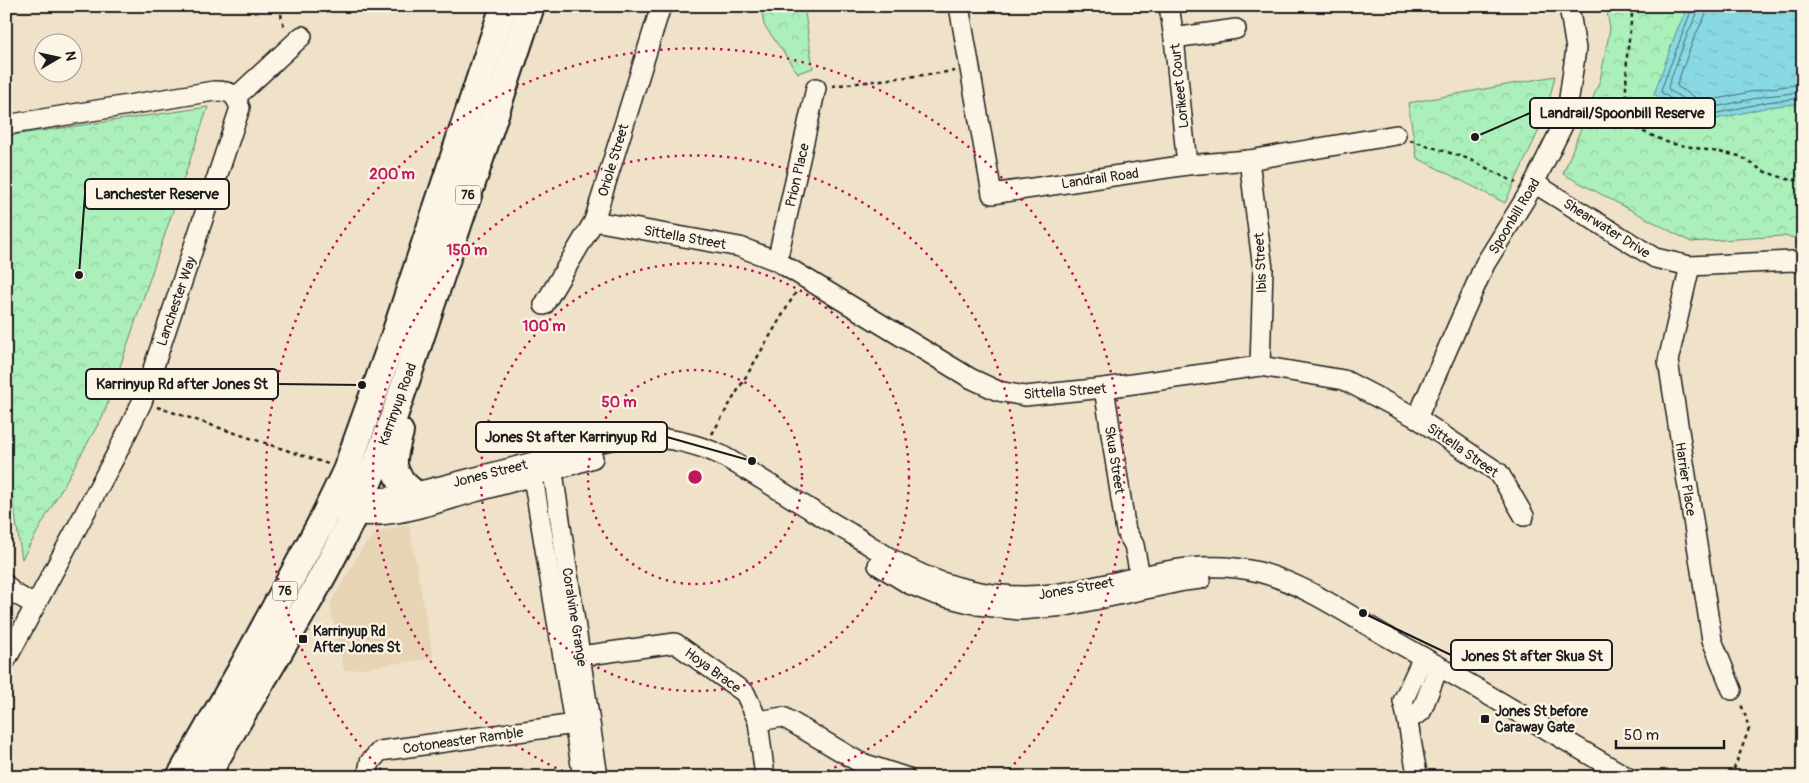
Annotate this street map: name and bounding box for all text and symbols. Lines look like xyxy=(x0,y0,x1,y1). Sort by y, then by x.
north arrow xyxy=(32,32,82,82)
street label: Lorikeet Court xyxy=(1167,42,1192,129)
text: N xyxy=(61,50,79,62)
callout: Landrail/Spoonbill Reserve xyxy=(1530,98,1715,128)
text: Landrail/Spoonbill Reserve xyxy=(1539,104,1705,123)
street label: Oriole Street xyxy=(594,121,633,199)
street label: Prion Place xyxy=(782,142,813,209)
text: 200 m xyxy=(369,165,415,184)
street label: Landrail Road xyxy=(1060,165,1140,192)
street label: Spoonbill Road xyxy=(1485,175,1544,257)
callout: Lanchester Reserve xyxy=(85,179,229,209)
text: Lanchester Reserve xyxy=(95,185,220,204)
road number: 76 xyxy=(456,186,480,204)
street label: Shearwater Drive xyxy=(1560,195,1653,262)
street label: Sittella Street xyxy=(643,222,728,253)
street label: Ibis Street xyxy=(1250,232,1271,294)
text: 150 m xyxy=(447,241,487,260)
street label: Lanchester Way xyxy=(153,254,200,348)
text: 100 m xyxy=(523,317,565,336)
street label: Karrinyup Road xyxy=(375,360,420,448)
callout: Karrinyup Rd after Jones St xyxy=(86,369,278,399)
text: Karrinyup Rd after Jones St xyxy=(96,375,269,394)
street label: Sittella Street xyxy=(1023,380,1107,403)
text: 50 m xyxy=(602,393,636,412)
street label: Sittella Street xyxy=(1424,420,1502,481)
callout: Jones St after Karrinyup Rd xyxy=(476,422,667,452)
street label: Skua Street xyxy=(1101,425,1128,496)
text: Jones St after Karrinyup Rd xyxy=(485,428,657,447)
street label: Harrier Place xyxy=(1671,441,1700,517)
street label: Jones Street xyxy=(451,456,529,491)
centre of rings xyxy=(686,468,704,486)
street label: Coralvine Grange xyxy=(558,566,591,668)
street label: Jones Street xyxy=(1037,573,1115,603)
road number: 76 xyxy=(272,582,298,600)
place label: Karrinyup Rd After Jones St xyxy=(313,623,401,656)
marker: Karrinyup Rd After Jones St xyxy=(297,633,309,645)
callout: Jones St after Skua St xyxy=(1451,640,1612,670)
street label: Hoya Brace xyxy=(681,644,744,697)
text: Jones St after Skua St xyxy=(1461,647,1604,666)
place label: Jones St before Caraway Gate xyxy=(1495,703,1589,736)
marker: Jones St before Caraway Gate xyxy=(1479,713,1491,725)
scale bar xyxy=(1616,718,1724,750)
street label: Cotoneaster Ramble xyxy=(402,724,525,757)
text: 50 m xyxy=(1624,726,1659,745)

